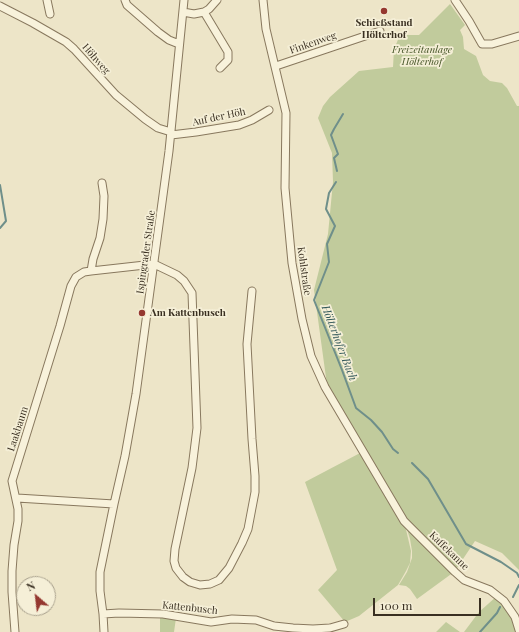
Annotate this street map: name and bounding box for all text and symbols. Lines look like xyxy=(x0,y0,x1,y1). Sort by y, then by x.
marker: Schießstand Hölterhof xyxy=(379,6,389,16)
place label: Schießstand Hölterhof xyxy=(355,17,413,40)
street label: Finkenweg xyxy=(288,29,338,57)
street label: Höhweg xyxy=(79,41,113,77)
park label: Freizeitanlage Hölterhof xyxy=(392,44,452,68)
street label: Auf der Höh xyxy=(191,106,247,128)
street label: Ispingrader Straße xyxy=(134,209,158,295)
street label: Kohlstraße xyxy=(295,246,313,296)
water label: Hölterhofer Bach xyxy=(319,303,359,383)
place label: Am Kattenbusch xyxy=(150,307,226,319)
marker: Am Kattenbusch xyxy=(137,308,147,318)
street label: Laakbaum xyxy=(5,405,31,453)
street label: Kaffekanne xyxy=(427,529,471,573)
north arrow xyxy=(16,576,56,616)
text: N xyxy=(24,577,38,594)
scale bar xyxy=(375,590,483,616)
text: 100 m xyxy=(380,597,412,613)
street label: Kattenbusch xyxy=(162,599,218,617)

